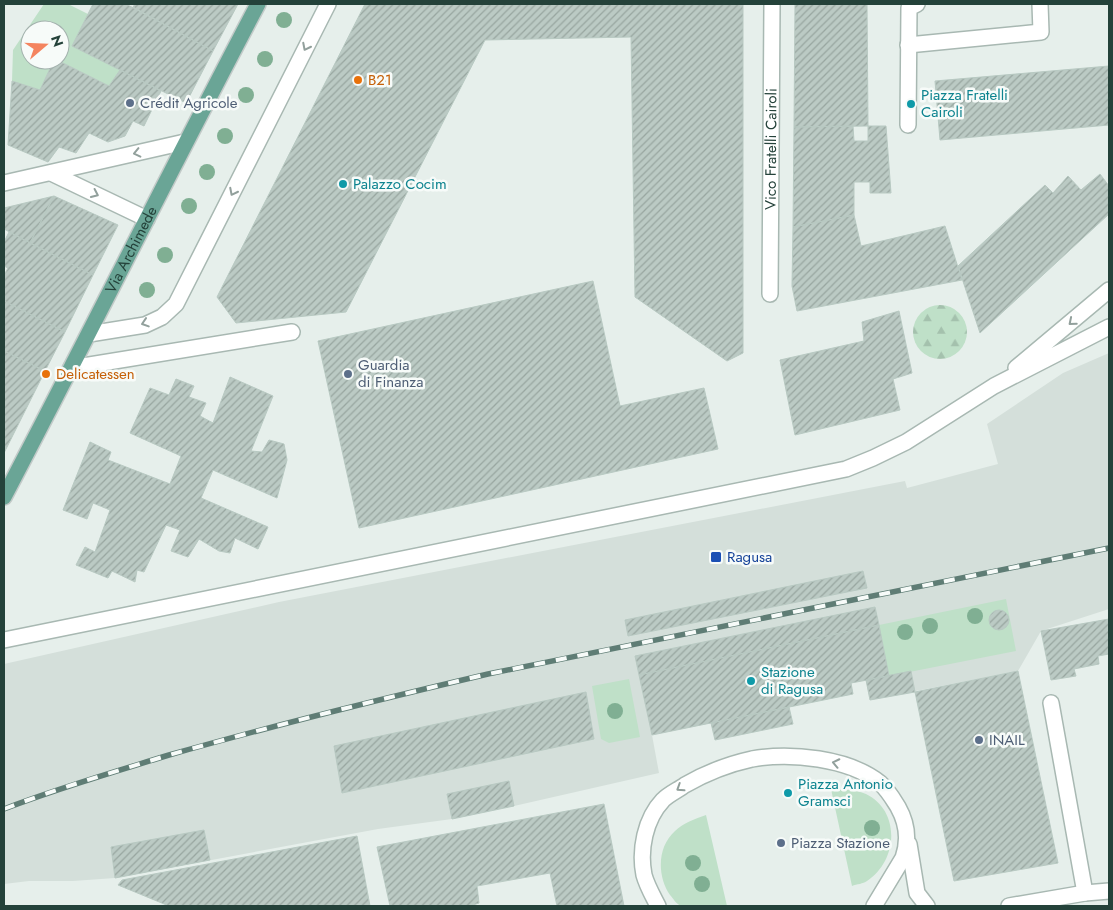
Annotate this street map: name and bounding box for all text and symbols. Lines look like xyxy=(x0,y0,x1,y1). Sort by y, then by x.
north arrow xyxy=(20,20,70,70)
text: N xyxy=(46,32,69,49)
one-way arrow xyxy=(302,42,312,51)
place label: B21 xyxy=(368,69,392,91)
marker: B21 xyxy=(352,74,364,86)
place label: Piazza Fratelli Cairoli xyxy=(921,84,1008,123)
street label: Vico Fratelli Cairoli xyxy=(760,88,782,210)
place label: Crédit Agricole xyxy=(140,92,238,114)
marker: Crédit Agricole xyxy=(124,97,136,109)
marker: Piazza Fratelli Cairoli xyxy=(905,98,917,110)
one-way arrow xyxy=(133,147,142,158)
place label: Palazzo Cocim xyxy=(353,173,447,195)
marker: Palazzo Cocim xyxy=(337,178,349,190)
one-way arrow xyxy=(229,187,239,196)
one-way arrow xyxy=(90,188,99,199)
street label: Via Archimede xyxy=(100,202,163,297)
one-way arrow xyxy=(1068,316,1077,325)
one-way arrow xyxy=(142,318,150,328)
place label: Guardia di Finanza xyxy=(358,354,423,393)
place label: Delicatessen xyxy=(56,363,135,385)
marker: Delicatessen xyxy=(40,368,52,380)
marker: Guardia di Finanza xyxy=(342,368,354,380)
place label: Ragusa xyxy=(727,546,772,568)
marker: Ragusa xyxy=(709,550,723,564)
place label: Stazione di Ragusa xyxy=(761,661,823,700)
marker: Stazione di Ragusa xyxy=(745,675,757,687)
place label: INAIL xyxy=(989,729,1025,751)
marker: INAIL xyxy=(973,734,985,746)
one-way arrow xyxy=(831,758,840,769)
place label: Piazza Antonio Gramsci xyxy=(798,773,893,812)
one-way arrow xyxy=(677,782,686,792)
marker: Piazza Antonio Gramsci xyxy=(782,787,794,799)
place label: Piazza Stazione xyxy=(791,832,890,854)
marker: Piazza Stazione xyxy=(775,837,787,849)

